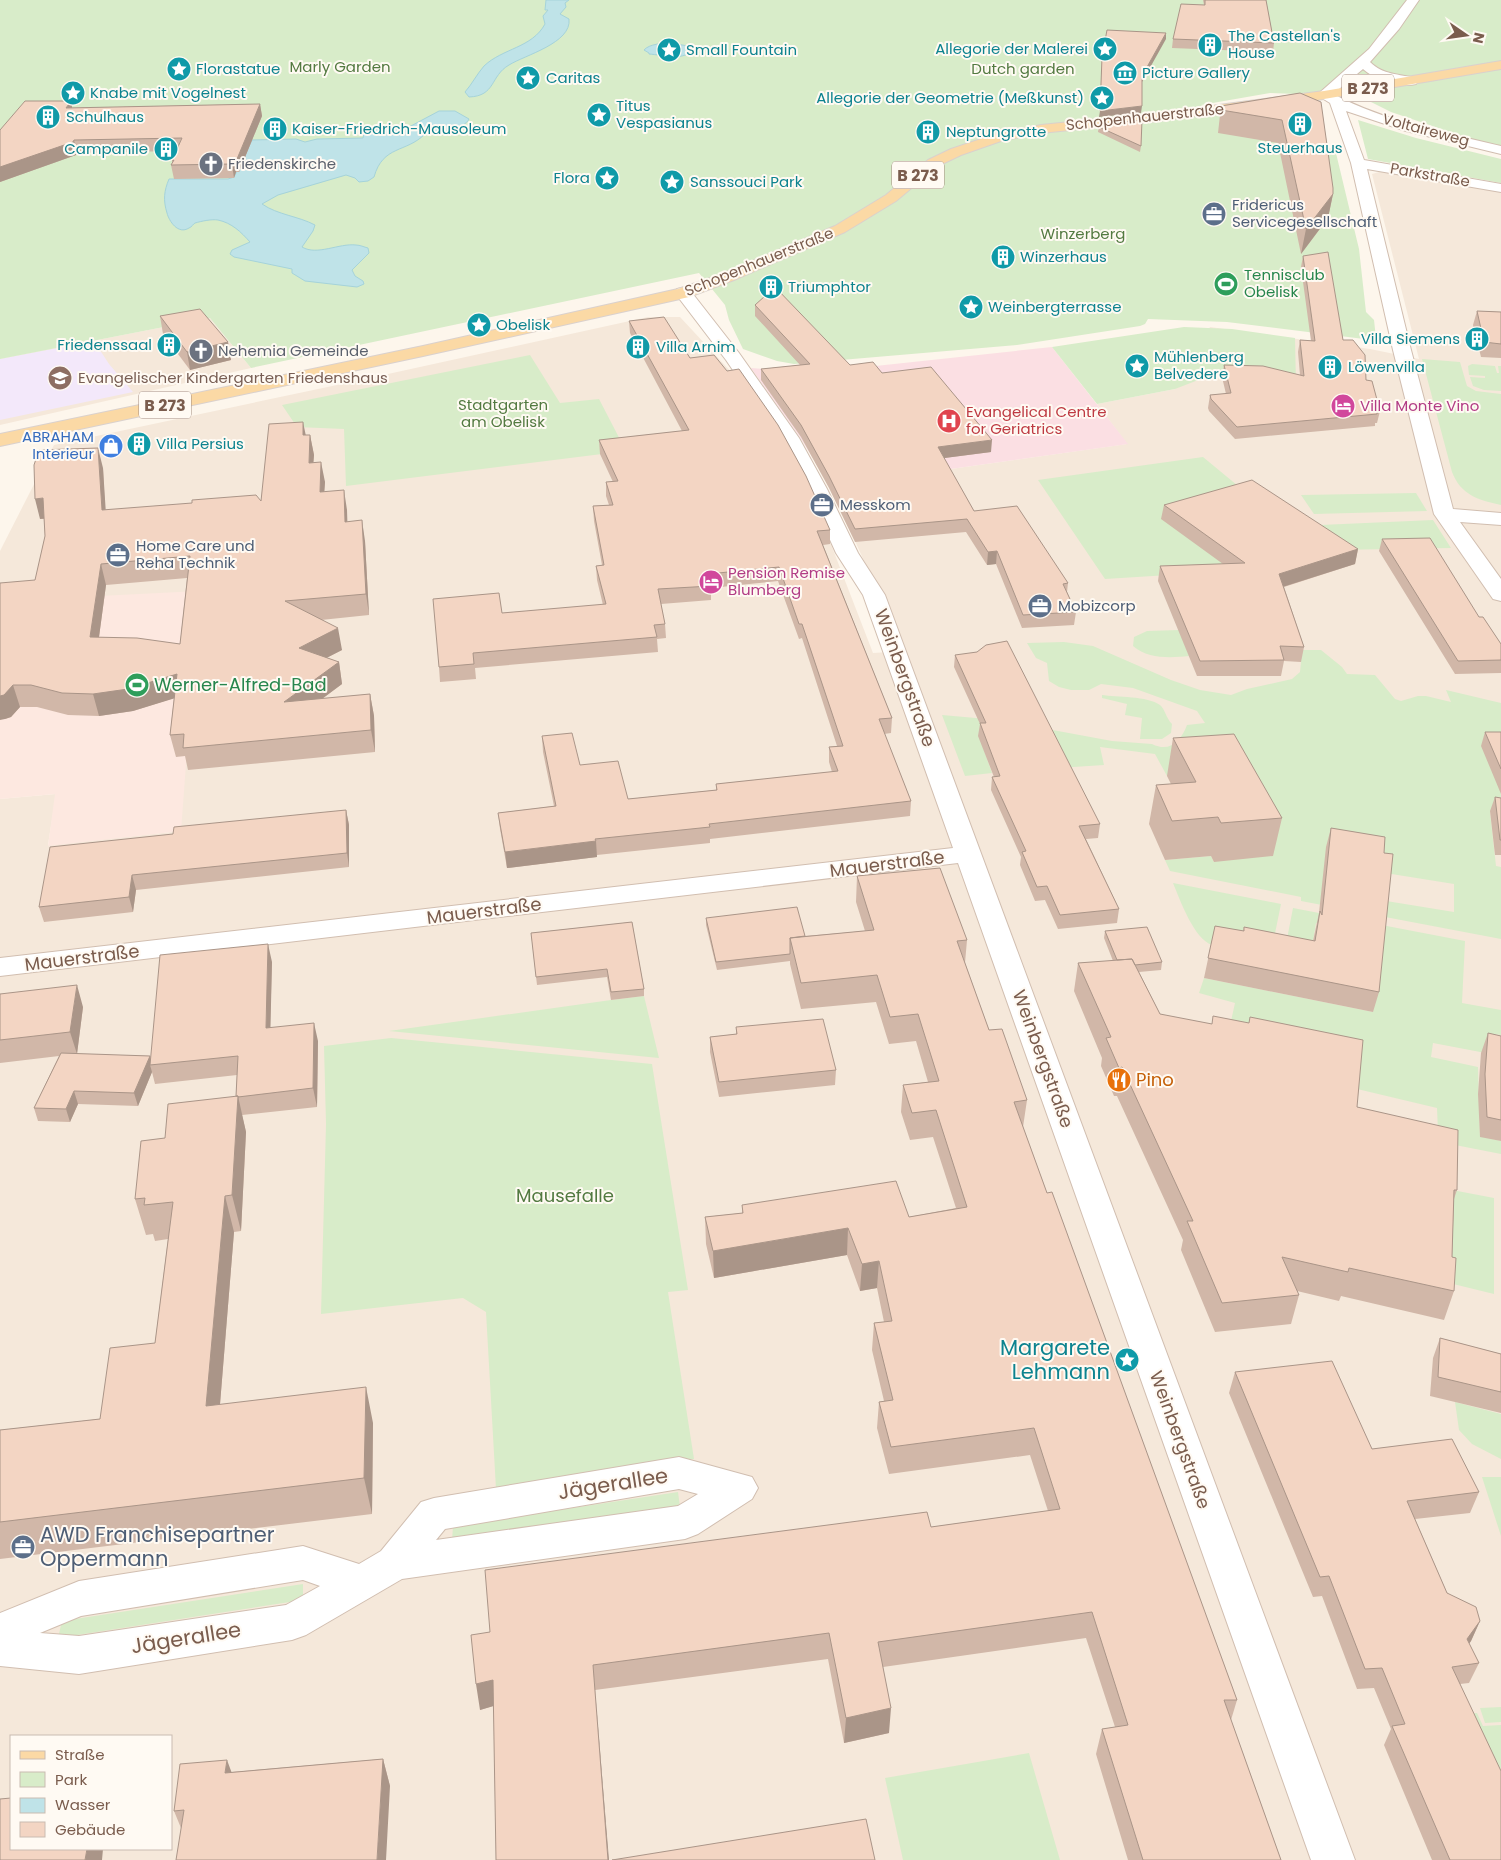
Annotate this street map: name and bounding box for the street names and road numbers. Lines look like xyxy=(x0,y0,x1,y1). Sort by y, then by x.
road number: B 273 xyxy=(1342,75,1394,102)
street label: Schopenhauerstraße xyxy=(1065,98,1225,135)
street label: Voltaireweg xyxy=(1380,108,1472,151)
street label: Parkstraße xyxy=(1389,157,1472,192)
road number: B 273 xyxy=(892,162,944,188)
street label: Schopenhauerstraße xyxy=(681,222,836,301)
road number: B 273 xyxy=(139,392,191,418)
street label: Weinbergstraße xyxy=(869,605,942,750)
street label: Mauerstraße xyxy=(828,844,946,883)
street label: Mauerstraße xyxy=(425,891,543,930)
street label: Mauerstraße xyxy=(23,938,141,977)
street label: Weinbergstraße xyxy=(1007,986,1080,1131)
street label: Weinbergstraße xyxy=(1144,1367,1217,1512)
street label: Jägerallee xyxy=(556,1461,670,1507)
street label: Jägerallee xyxy=(129,1615,243,1661)

